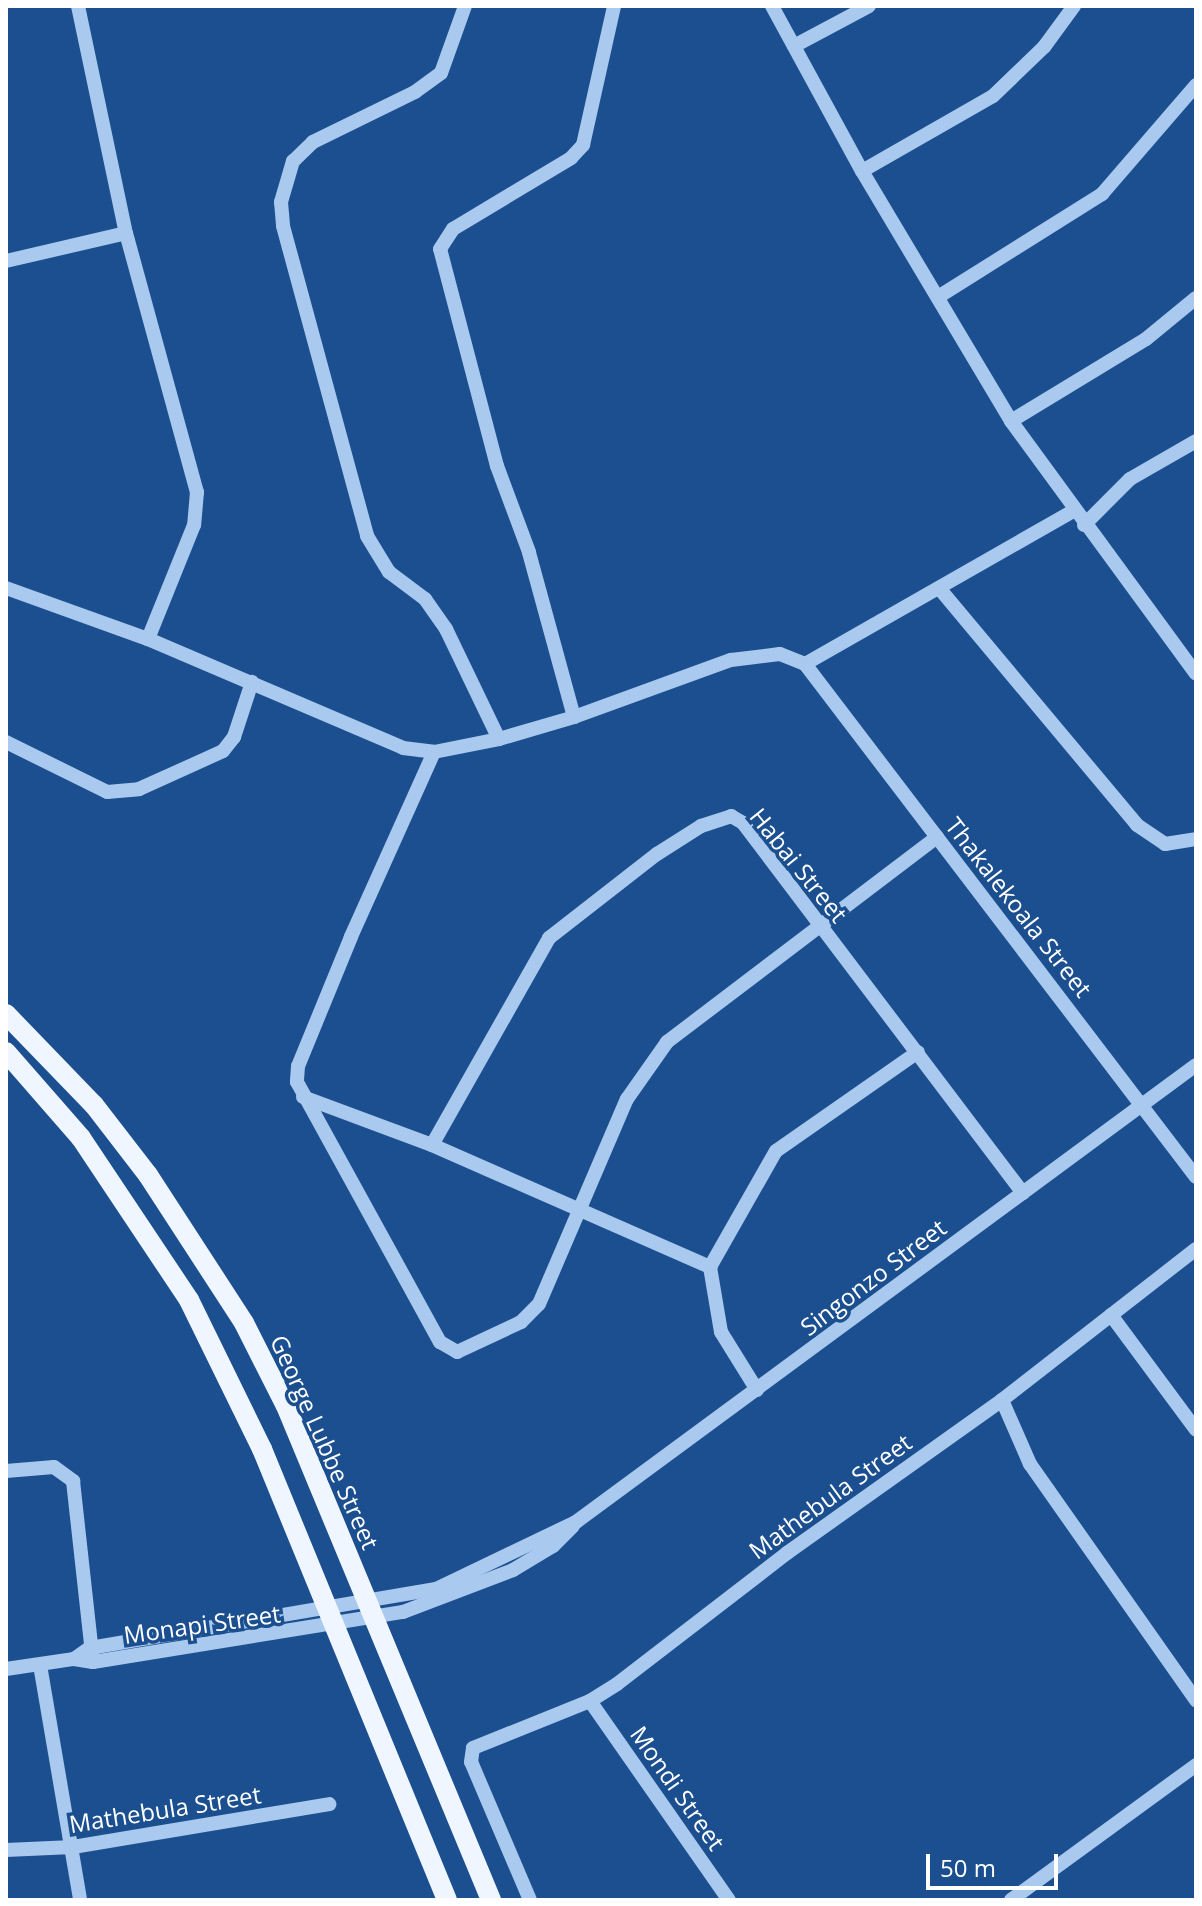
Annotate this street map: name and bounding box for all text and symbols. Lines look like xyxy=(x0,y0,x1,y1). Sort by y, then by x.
street label: Habai Street xyxy=(744,802,854,928)
street label: Thakalekoala Street xyxy=(940,812,1098,1002)
street label: Singonzo Street xyxy=(794,1213,952,1341)
street label: George Lubbe Street xyxy=(265,1331,385,1553)
street label: Mathebula Street xyxy=(743,1427,917,1565)
street label: Monapi Street xyxy=(122,1599,282,1649)
street label: Mondi Street xyxy=(625,1720,731,1856)
street label: Mathebula Street xyxy=(67,1780,263,1838)
scale bar xyxy=(930,1838,1062,1888)
text: 50 m xyxy=(940,1851,996,1884)

